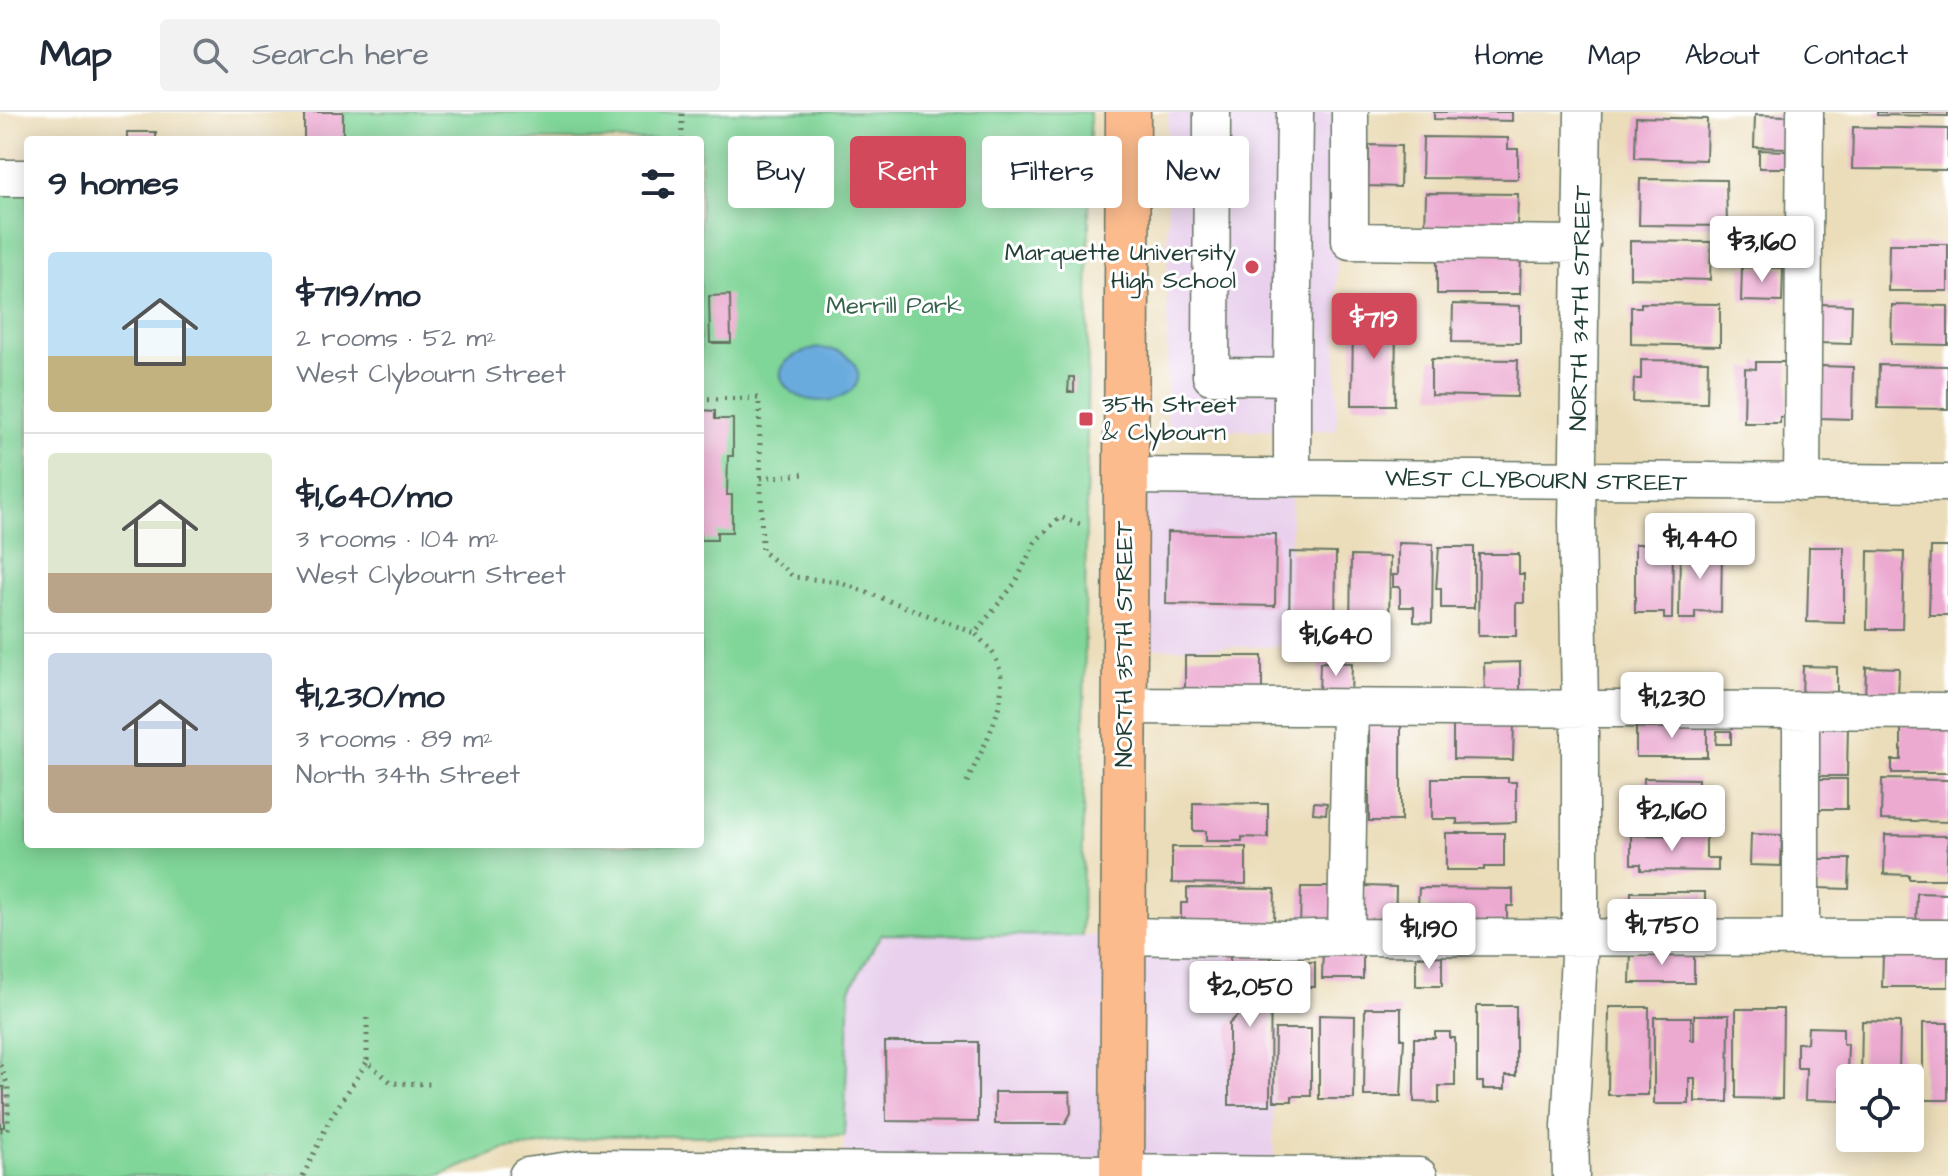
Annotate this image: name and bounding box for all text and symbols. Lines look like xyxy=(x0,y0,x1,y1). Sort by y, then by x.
search box xyxy=(160,19,720,91)
text: Map xyxy=(40,29,112,81)
icon: search xyxy=(188,33,232,77)
text: Search here xyxy=(252,34,429,76)
text: Home xyxy=(1474,36,1544,75)
text: Map xyxy=(1588,36,1641,75)
text: About xyxy=(1685,36,1760,75)
text: Contact xyxy=(1804,36,1908,75)
chip: Buy xyxy=(728,136,834,208)
chip: Rent xyxy=(850,136,966,208)
chip: Filters xyxy=(982,136,1122,208)
chip: New xyxy=(1138,136,1249,208)
text: 9 homes xyxy=(48,160,179,208)
icon: filters xyxy=(636,162,680,206)
street label: NORTH 34TH STREET xyxy=(1562,185,1600,431)
pin: $3,160 xyxy=(1697,216,1827,284)
text: $3,160 xyxy=(1728,224,1796,260)
place label: Marquette University High School xyxy=(1005,236,1236,299)
marker: Marquette University High School xyxy=(1243,258,1261,276)
text: $719/mo xyxy=(296,272,421,320)
icon: home xyxy=(112,284,208,380)
park label: Merrill Park xyxy=(826,289,962,323)
pin: $719 xyxy=(1327,293,1421,361)
text: $719 xyxy=(1350,301,1398,337)
text: 2 rooms · 52 m² xyxy=(296,320,496,356)
text: West Clybourn Street xyxy=(296,356,566,392)
place label: 35th Street & Clybourn xyxy=(1102,388,1237,451)
marker: 35th Street & Clybourn xyxy=(1077,410,1095,428)
street label: WEST CLYBOURN STREET xyxy=(1385,461,1688,501)
text: $1,640/mo xyxy=(296,473,452,521)
icon: home xyxy=(112,485,208,581)
pin: $1,440 xyxy=(1635,513,1765,581)
text: 3 rooms · 104 m² xyxy=(296,521,499,557)
street label: NORTH 35TH STREET xyxy=(1108,521,1142,767)
text: $1,440 xyxy=(1663,521,1737,557)
text: West Clybourn Street xyxy=(296,557,566,593)
pin: $1,640 xyxy=(1271,610,1401,678)
text: $1,640 xyxy=(1300,618,1372,654)
pin: $1,230 xyxy=(1607,672,1737,740)
text: $1,230/mo xyxy=(296,673,445,721)
text: $1,230 xyxy=(1639,680,1705,716)
icon: home xyxy=(112,685,208,781)
text: 3 rooms · 89 m² xyxy=(296,721,493,757)
text: North 34th Street xyxy=(296,757,520,793)
pin: $2,160 xyxy=(1607,785,1737,853)
text: $2,160 xyxy=(1637,793,1707,829)
pin: $1,750 xyxy=(1597,899,1727,967)
pin: $1,190 xyxy=(1364,903,1494,971)
text: $1,750 xyxy=(1625,907,1699,943)
text: $1,190 xyxy=(1401,911,1457,947)
pin: $2,050 xyxy=(1185,961,1315,1029)
text: $2,050 xyxy=(1207,969,1293,1005)
map controls xyxy=(1836,1064,1924,1152)
button: locate xyxy=(1836,1064,1924,1152)

